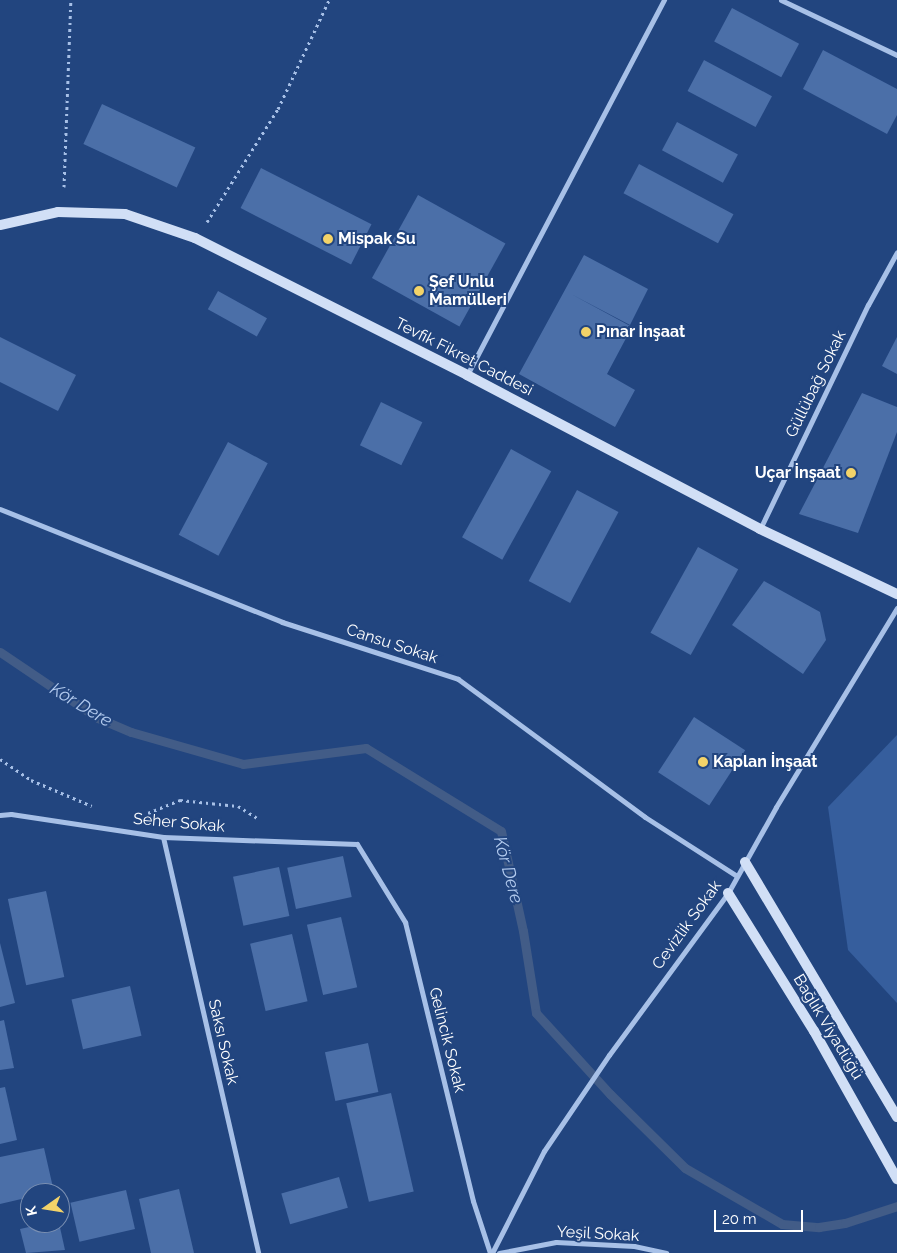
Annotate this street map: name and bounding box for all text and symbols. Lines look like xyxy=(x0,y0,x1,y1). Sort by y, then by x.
place label: Mispak Su xyxy=(338,229,416,249)
marker: Mispak Su xyxy=(322,233,334,245)
place label: Şef Unlu Mamülleri xyxy=(429,272,507,310)
marker: Şef Unlu Mamülleri xyxy=(413,285,425,297)
street label: Tevfik Fikret Caddesi xyxy=(392,314,536,400)
place label: Pınar İnşaat xyxy=(596,322,686,342)
marker: Pınar İnşaat xyxy=(580,326,592,338)
street label: Güllübağ Sokak xyxy=(782,327,850,441)
place label: Uçar İnşaat xyxy=(754,463,841,483)
marker: Uçar İnşaat xyxy=(845,467,857,479)
street label: Cansu Sokak xyxy=(344,620,440,668)
water label: Kör Dere xyxy=(46,678,116,732)
place label: Kaplan İnşaat xyxy=(713,752,817,772)
marker: Kaplan İnşaat xyxy=(697,756,709,768)
street label: Seher Sokak xyxy=(132,809,226,837)
water label: Kör Dere xyxy=(489,834,527,906)
street label: Cevizlik Sokak xyxy=(648,877,726,973)
street label: Bağlık Viyadüğü xyxy=(789,971,867,1083)
street label: Gelincik Sokak xyxy=(425,985,469,1095)
street label: Saksı Sokak xyxy=(204,997,242,1087)
north arrow xyxy=(20,1183,70,1233)
scale bar xyxy=(717,1200,806,1232)
text: K xyxy=(23,1205,40,1218)
text: 20 m xyxy=(722,1210,757,1228)
street label: Yeşil Sokak xyxy=(556,1222,640,1246)

